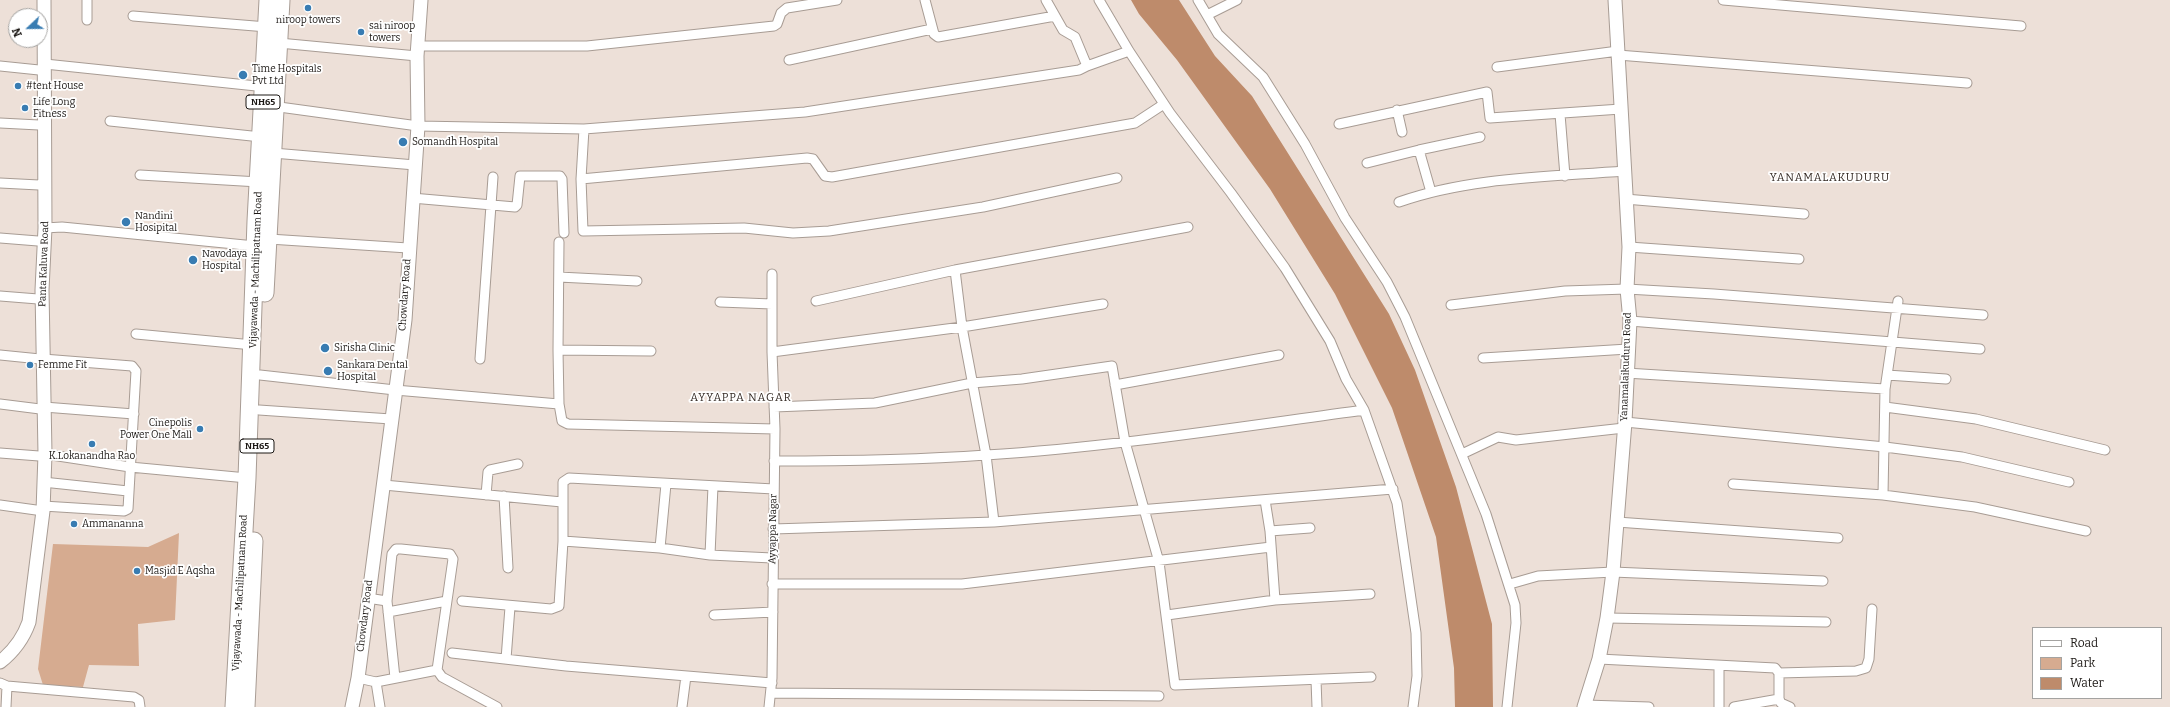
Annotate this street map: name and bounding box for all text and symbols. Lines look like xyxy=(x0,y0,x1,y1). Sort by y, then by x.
marker: niroop towers xyxy=(303,3,313,13)
north arrow xyxy=(8,8,48,48)
place label: niroop towers xyxy=(276,14,340,26)
place label: sai niroop towers xyxy=(369,20,415,44)
text: N xyxy=(10,26,25,39)
marker: sai niroop towers xyxy=(356,27,366,37)
place label: Time Hospitals Pvt Ltd xyxy=(252,63,322,86)
marker: Time Hospitals Pvt Ltd xyxy=(237,69,249,81)
place label: #tent House xyxy=(26,80,84,92)
marker: #tent House xyxy=(13,81,23,91)
road number: NH65 xyxy=(246,95,280,109)
place label: Life Long Fitness xyxy=(33,96,75,120)
marker: Life Long Fitness xyxy=(20,103,30,113)
marker: Somandh Hospital xyxy=(397,136,409,148)
place label: Somandh Hospital xyxy=(412,136,498,148)
district label: YANAMALAKUDURU xyxy=(1770,171,1890,185)
street label: Vijayawada - Machilipatnam Road xyxy=(247,191,265,349)
place label: Nandini Hosipital xyxy=(135,210,177,234)
marker: Nandini Hosipital xyxy=(120,216,132,228)
street label: Panta Kaluva Road xyxy=(37,221,51,307)
place label: Navodaya Hospital xyxy=(202,248,247,272)
marker: Navodaya Hospital xyxy=(187,254,199,266)
street label: Chowdary Road xyxy=(396,258,414,332)
street label: Yanamalaikuduru Road xyxy=(1618,312,1634,422)
marker: Sirisha Clinic xyxy=(319,342,331,354)
place label: Sirisha Clinic xyxy=(334,342,395,354)
place label: Femme Fit xyxy=(38,359,87,371)
place label: Sankara Dental Hospital xyxy=(337,359,408,382)
marker: Femme Fit xyxy=(25,360,35,370)
marker: Sankara Dental Hospital xyxy=(322,365,334,377)
district label: AYYAPPA NAGAR xyxy=(690,391,792,405)
place label: Cinepolis Power One Mall xyxy=(120,417,192,440)
marker: Cinepolis Power One Mall xyxy=(195,424,205,434)
marker: K.Lokanandha Rao xyxy=(87,439,97,449)
road number: NH65 xyxy=(240,439,274,453)
place label: K.Lokanandha Rao xyxy=(49,450,135,462)
street label: Ayyappa Nagar xyxy=(766,494,780,564)
street label: Vijayawada - Machilipatnam Road xyxy=(230,514,250,672)
place label: Ammananna xyxy=(82,518,143,530)
marker: Ammananna xyxy=(69,519,79,529)
place label: Masjid E Aqsha xyxy=(145,565,215,577)
marker: Masjid E Aqsha xyxy=(132,566,142,576)
street label: Chowdary Road xyxy=(355,579,375,653)
legend xyxy=(2032,627,2162,699)
text: Road xyxy=(2070,636,2098,650)
text: Park xyxy=(2070,656,2095,670)
text: Water xyxy=(2070,676,2104,690)

